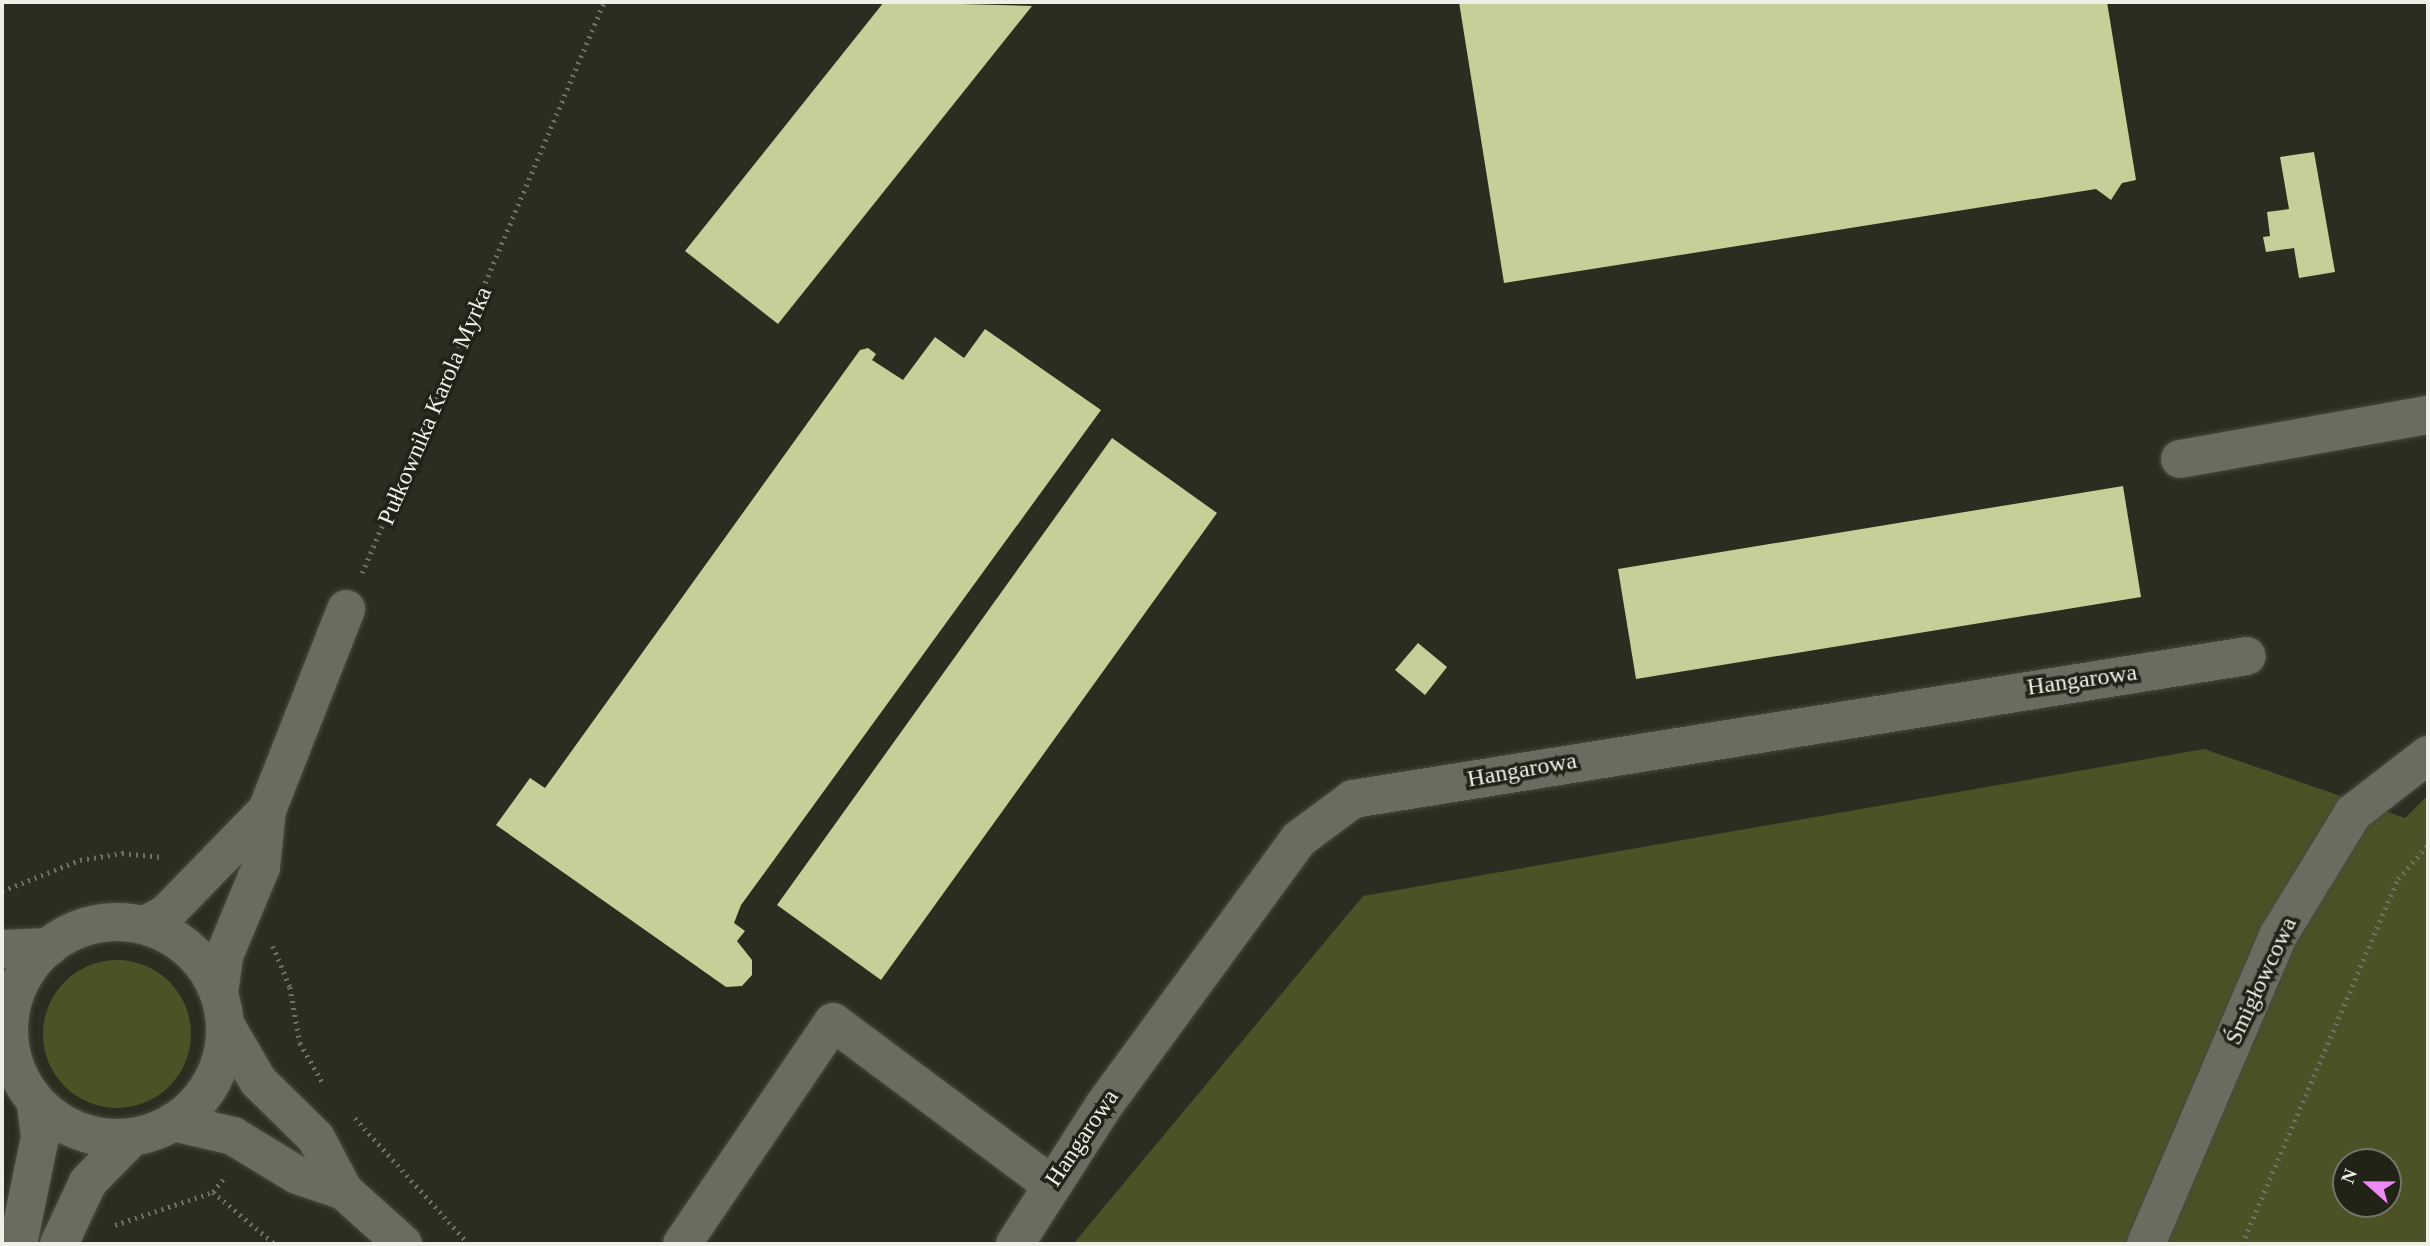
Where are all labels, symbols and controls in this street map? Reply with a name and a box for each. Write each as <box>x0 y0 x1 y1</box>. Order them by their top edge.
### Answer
street label: Pułkownika Karola Myrka <box>372 283 498 529</box>
street label: Hangarowa <box>2025 658 2139 702</box>
street label: Hangarowa <box>1465 746 1579 794</box>
street label: Śmigłowcowa <box>2219 913 2303 1049</box>
street label: Hangarowa <box>1039 1084 1125 1192</box>
north arrow <box>2332 1148 2402 1218</box>
text: N <box>2337 1166 2361 1186</box>

